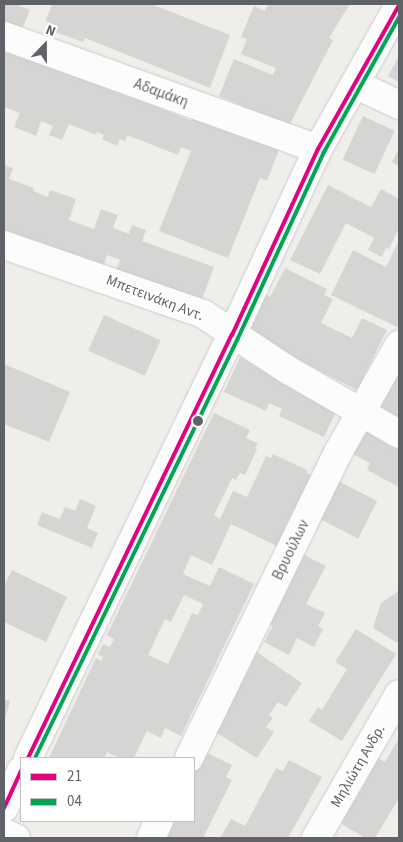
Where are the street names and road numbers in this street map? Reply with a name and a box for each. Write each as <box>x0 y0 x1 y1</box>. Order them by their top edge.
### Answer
street label: Αδαμάκη <box>131 75 191 111</box>
street label: Μπετεινάκη Αντ. <box>104 271 206 325</box>
street label: Βρυούλων <box>269 517 313 583</box>
street label: Μηλιώτη Ανδρ. <box>327 721 389 811</box>

